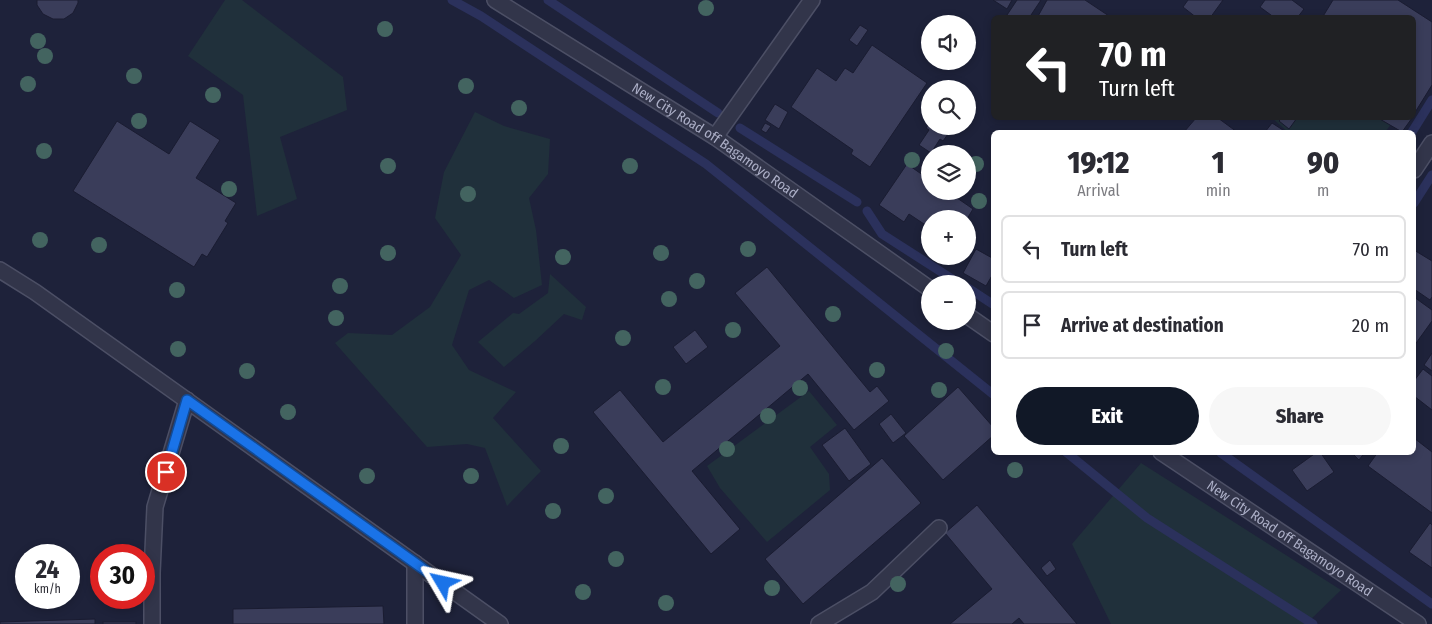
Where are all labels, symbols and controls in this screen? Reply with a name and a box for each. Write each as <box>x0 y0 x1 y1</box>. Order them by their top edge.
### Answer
map controls <box>921 15 976 330</box>
button: sound <box>921 15 976 70</box>
text: 70 m <box>1099 33 1167 75</box>
icon: left <box>1016 35 1081 100</box>
text: Turn left <box>1099 75 1175 102</box>
street label: New City Road off Bagamoyo Road <box>629 79 801 202</box>
button: search <box>921 80 976 135</box>
button: layers <box>921 145 976 200</box>
text: 19:12 <box>1067 145 1129 181</box>
text: 1 <box>1212 145 1225 181</box>
text: 90 <box>1307 145 1340 181</box>
text: Arrival <box>1077 181 1120 200</box>
text: min <box>1206 181 1231 200</box>
text: m <box>1317 181 1329 200</box>
button: + <box>921 210 976 265</box>
icon: left <box>1018 235 1046 263</box>
text: Turn left <box>1061 238 1128 261</box>
text: 70 m <box>1353 238 1389 261</box>
button: − <box>921 275 976 330</box>
icon: arrive <box>1018 311 1046 339</box>
text: Arrive at destination <box>1061 314 1224 337</box>
text: 20 m <box>1352 314 1389 337</box>
button: Exit <box>1016 387 1199 445</box>
button: Share <box>1209 387 1391 445</box>
pin <box>145 451 187 493</box>
icon: arrive <box>152 458 180 486</box>
street label: New City Road off Bagamoyo Road <box>1204 477 1376 600</box>
speed limit sign: 30 <box>90 544 155 609</box>
text: 24 <box>36 555 59 585</box>
position arrow <box>416 556 468 608</box>
text: km/h <box>34 582 61 596</box>

